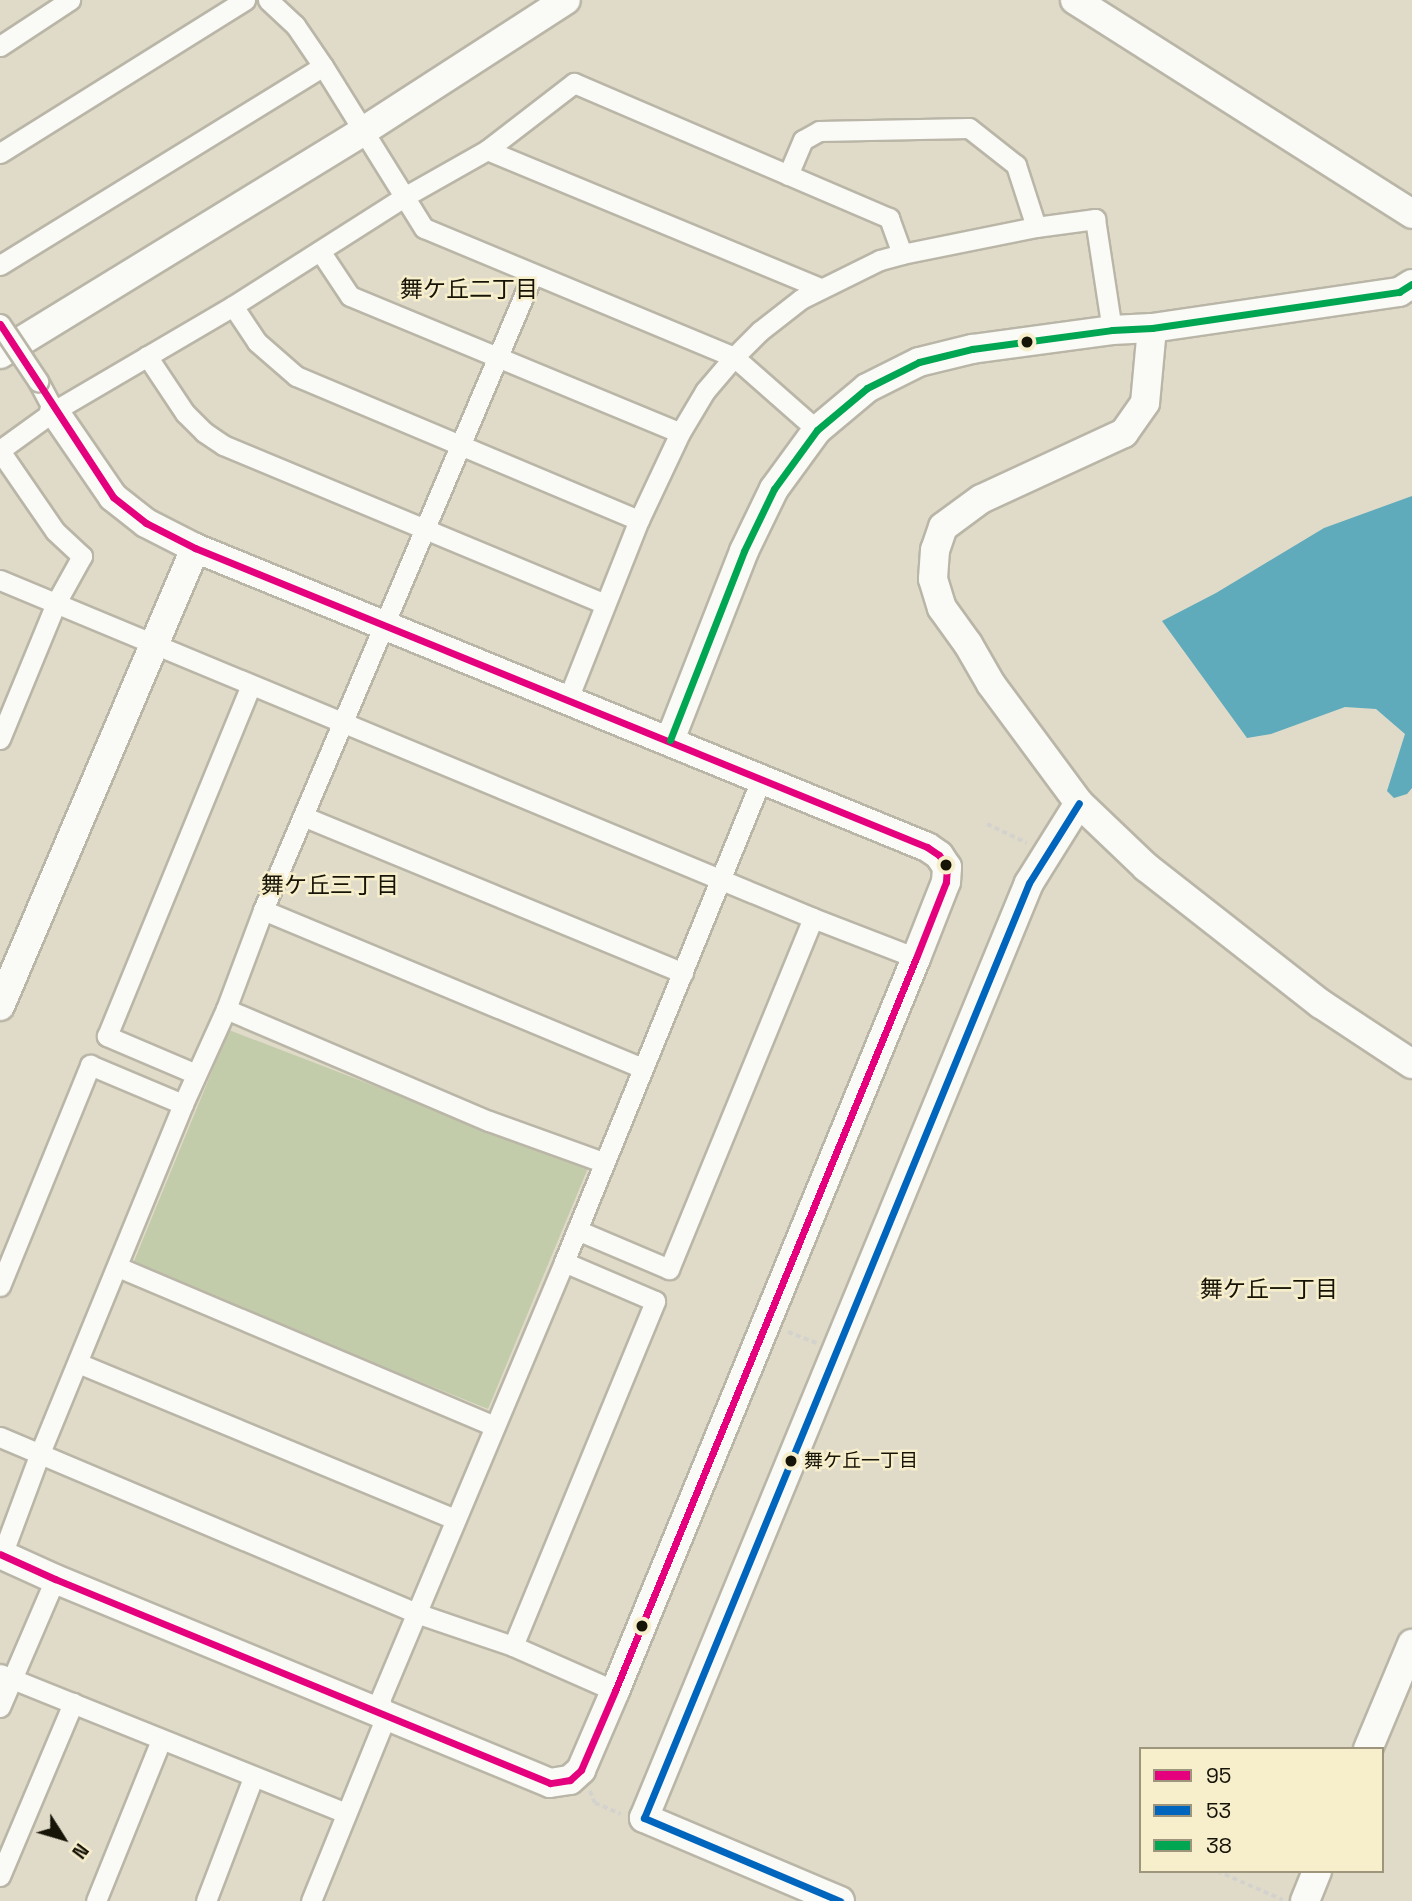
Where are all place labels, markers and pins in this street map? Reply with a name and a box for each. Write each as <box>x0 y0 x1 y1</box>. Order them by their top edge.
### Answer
unlabelled marker <box>1020 335 1034 349</box>
unlabelled marker <box>939 858 953 872</box>
place label: 舞ケ丘一丁目 <box>804 1450 918 1472</box>
marker: 舞ケ丘一丁目 <box>784 1454 798 1468</box>
unlabelled marker <box>635 1619 649 1633</box>

